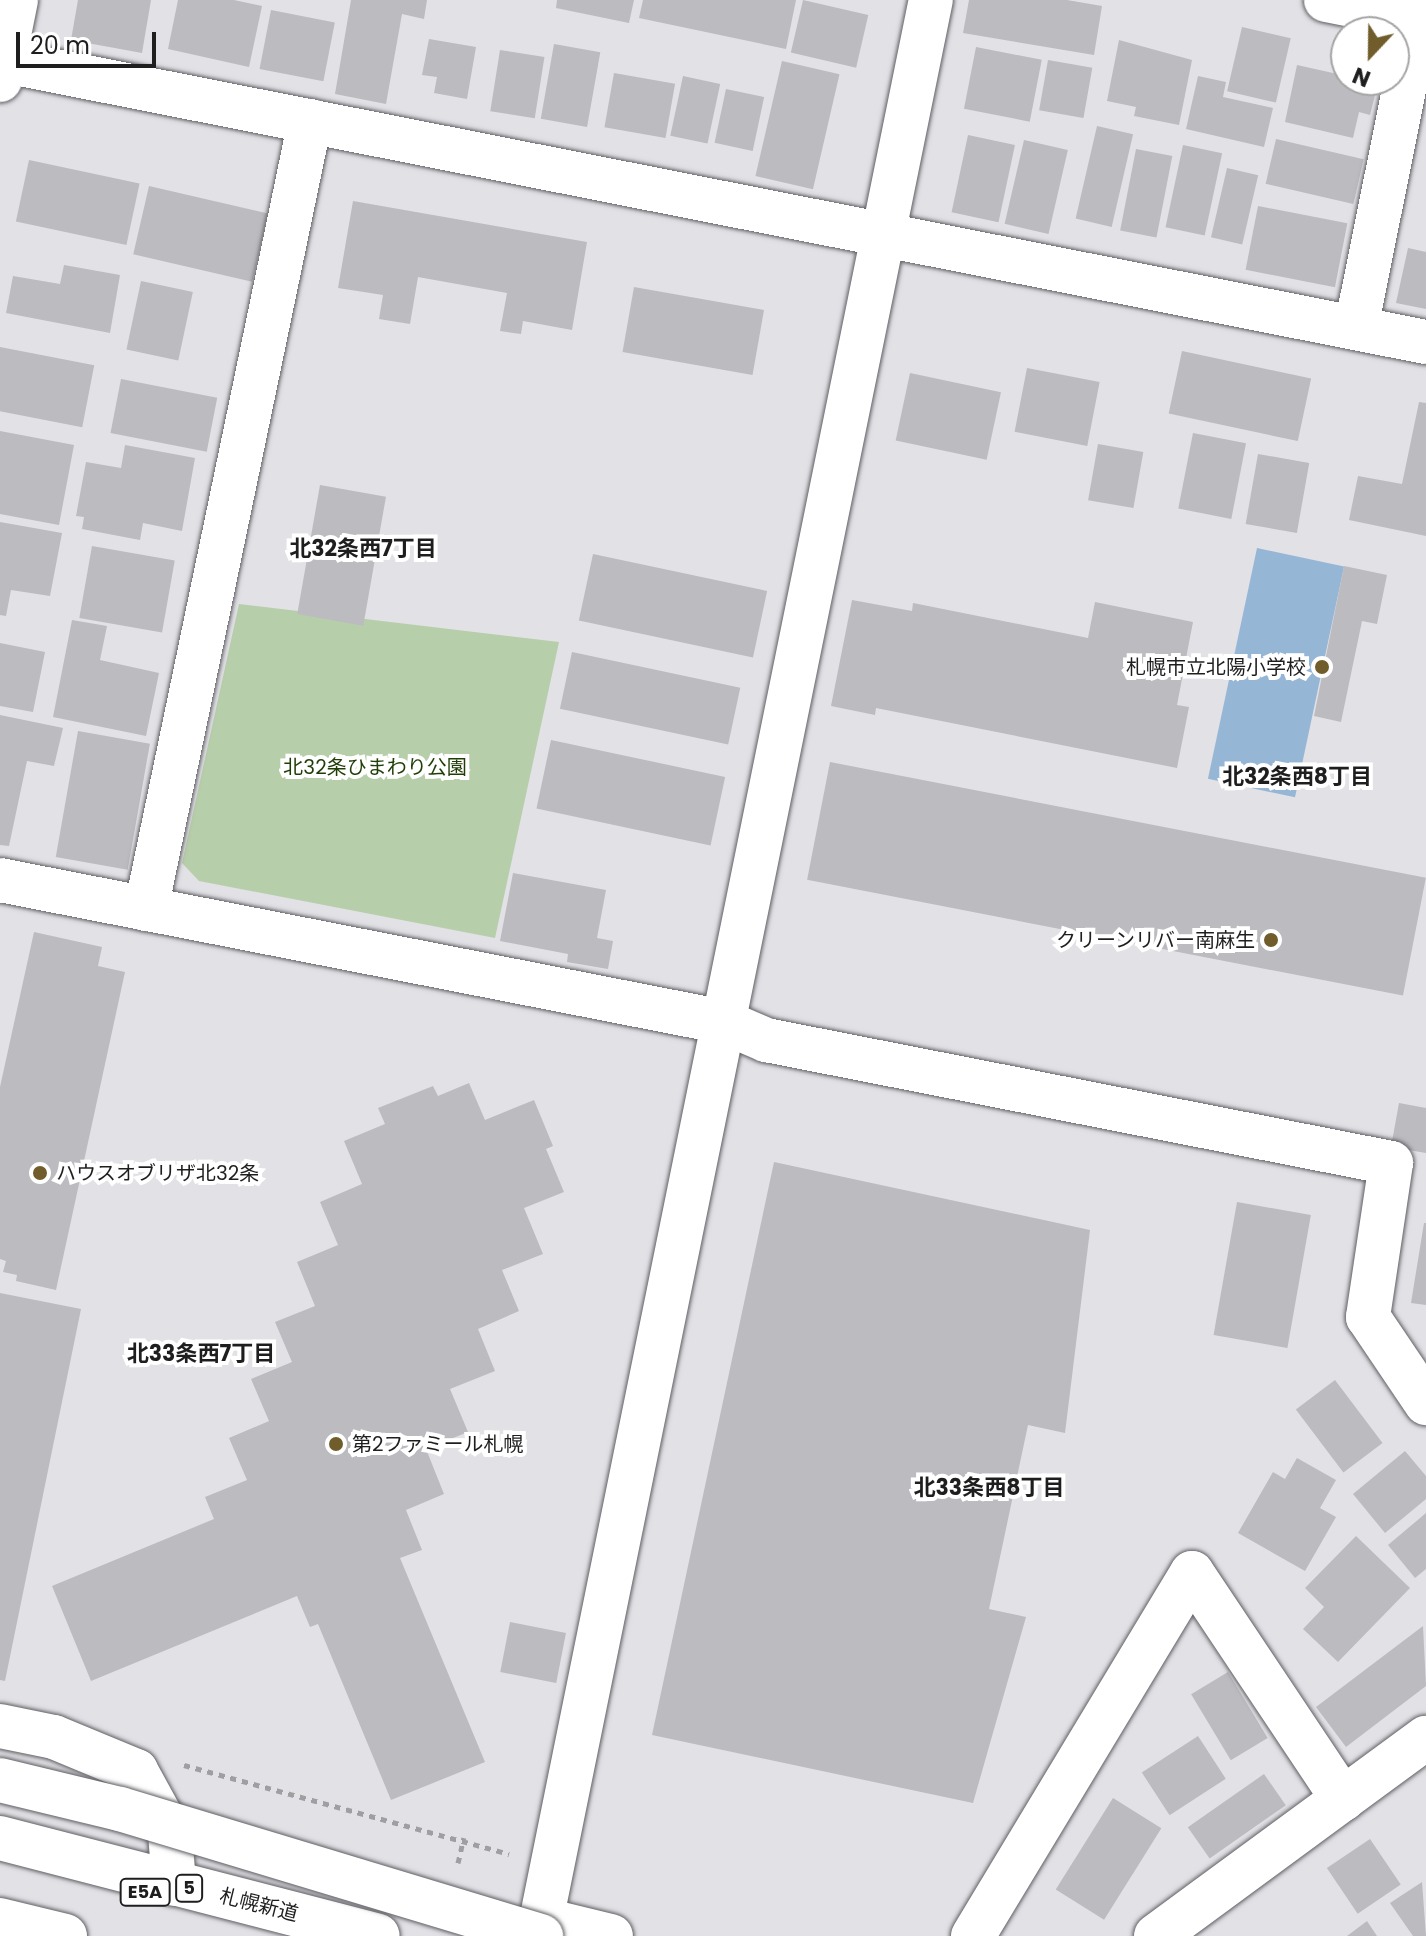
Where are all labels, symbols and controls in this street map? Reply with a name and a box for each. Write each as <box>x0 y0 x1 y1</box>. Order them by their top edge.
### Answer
scale bar <box>20 16 160 66</box>
north arrow <box>1330 16 1410 96</box>
text: 20 m <box>30 29 90 62</box>
text: N <box>1348 59 1375 94</box>
district label: 北32条西7丁目 <box>289 536 437 562</box>
place label: 札幌市立北陽小学校 <box>1126 655 1306 679</box>
marker: 札幌市立北陽小学校 <box>1313 658 1331 676</box>
park label: 北32条ひまわり公園 <box>283 755 467 779</box>
district label: 北32条西8丁目 <box>1222 764 1372 790</box>
place label: クリーンリバー南麻生 <box>1055 928 1255 952</box>
marker: クリーンリバー南麻生 <box>1262 931 1280 949</box>
place label: ハウスオブリザ北32条 <box>56 1161 259 1185</box>
marker: ハウスオブリザ北32条 <box>31 1164 49 1182</box>
district label: 北33条西7丁目 <box>127 1341 275 1367</box>
place label: 第2ファミール札幌 <box>352 1432 523 1456</box>
marker: 第2ファミール札幌 <box>327 1435 345 1453</box>
district label: 北33条西8丁目 <box>914 1475 1064 1501</box>
road number: 5 <box>175 1874 203 1902</box>
road number: E5A <box>119 1878 171 1906</box>
street label: 札幌新道 <box>217 1884 301 1926</box>

